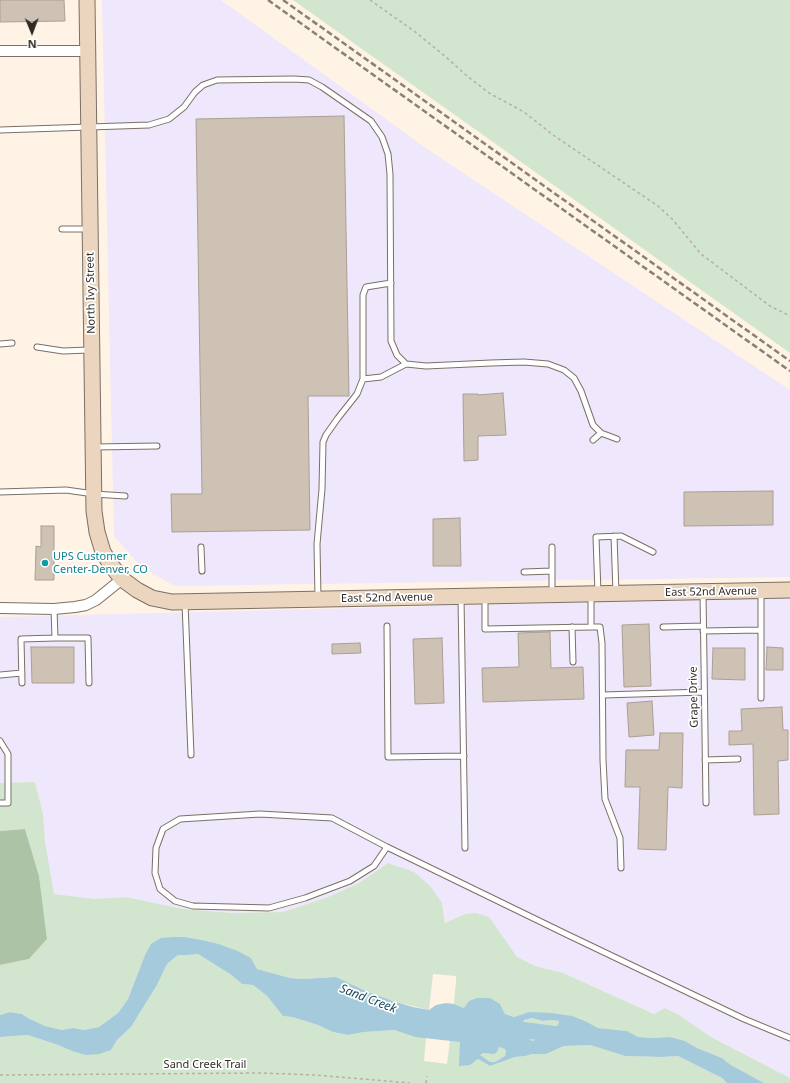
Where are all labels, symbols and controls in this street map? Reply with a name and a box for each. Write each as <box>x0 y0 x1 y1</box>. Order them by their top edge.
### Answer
north arrow <box>12 12 52 52</box>
text: N <box>28 37 37 52</box>
street label: North Ivy Street <box>84 252 98 334</box>
place label: UPS Customer Center-Denver, CO <box>53 550 148 576</box>
marker: UPS Customer Center-Denver, CO <box>40 558 50 568</box>
street label: East 52nd Avenue <box>665 585 757 599</box>
street label: East 52nd Avenue <box>341 591 433 605</box>
street label: Grape Drive <box>687 666 701 728</box>
water label: Sand Creek <box>338 982 398 1016</box>
street label: Sand Creek Trail <box>164 1058 246 1072</box>

